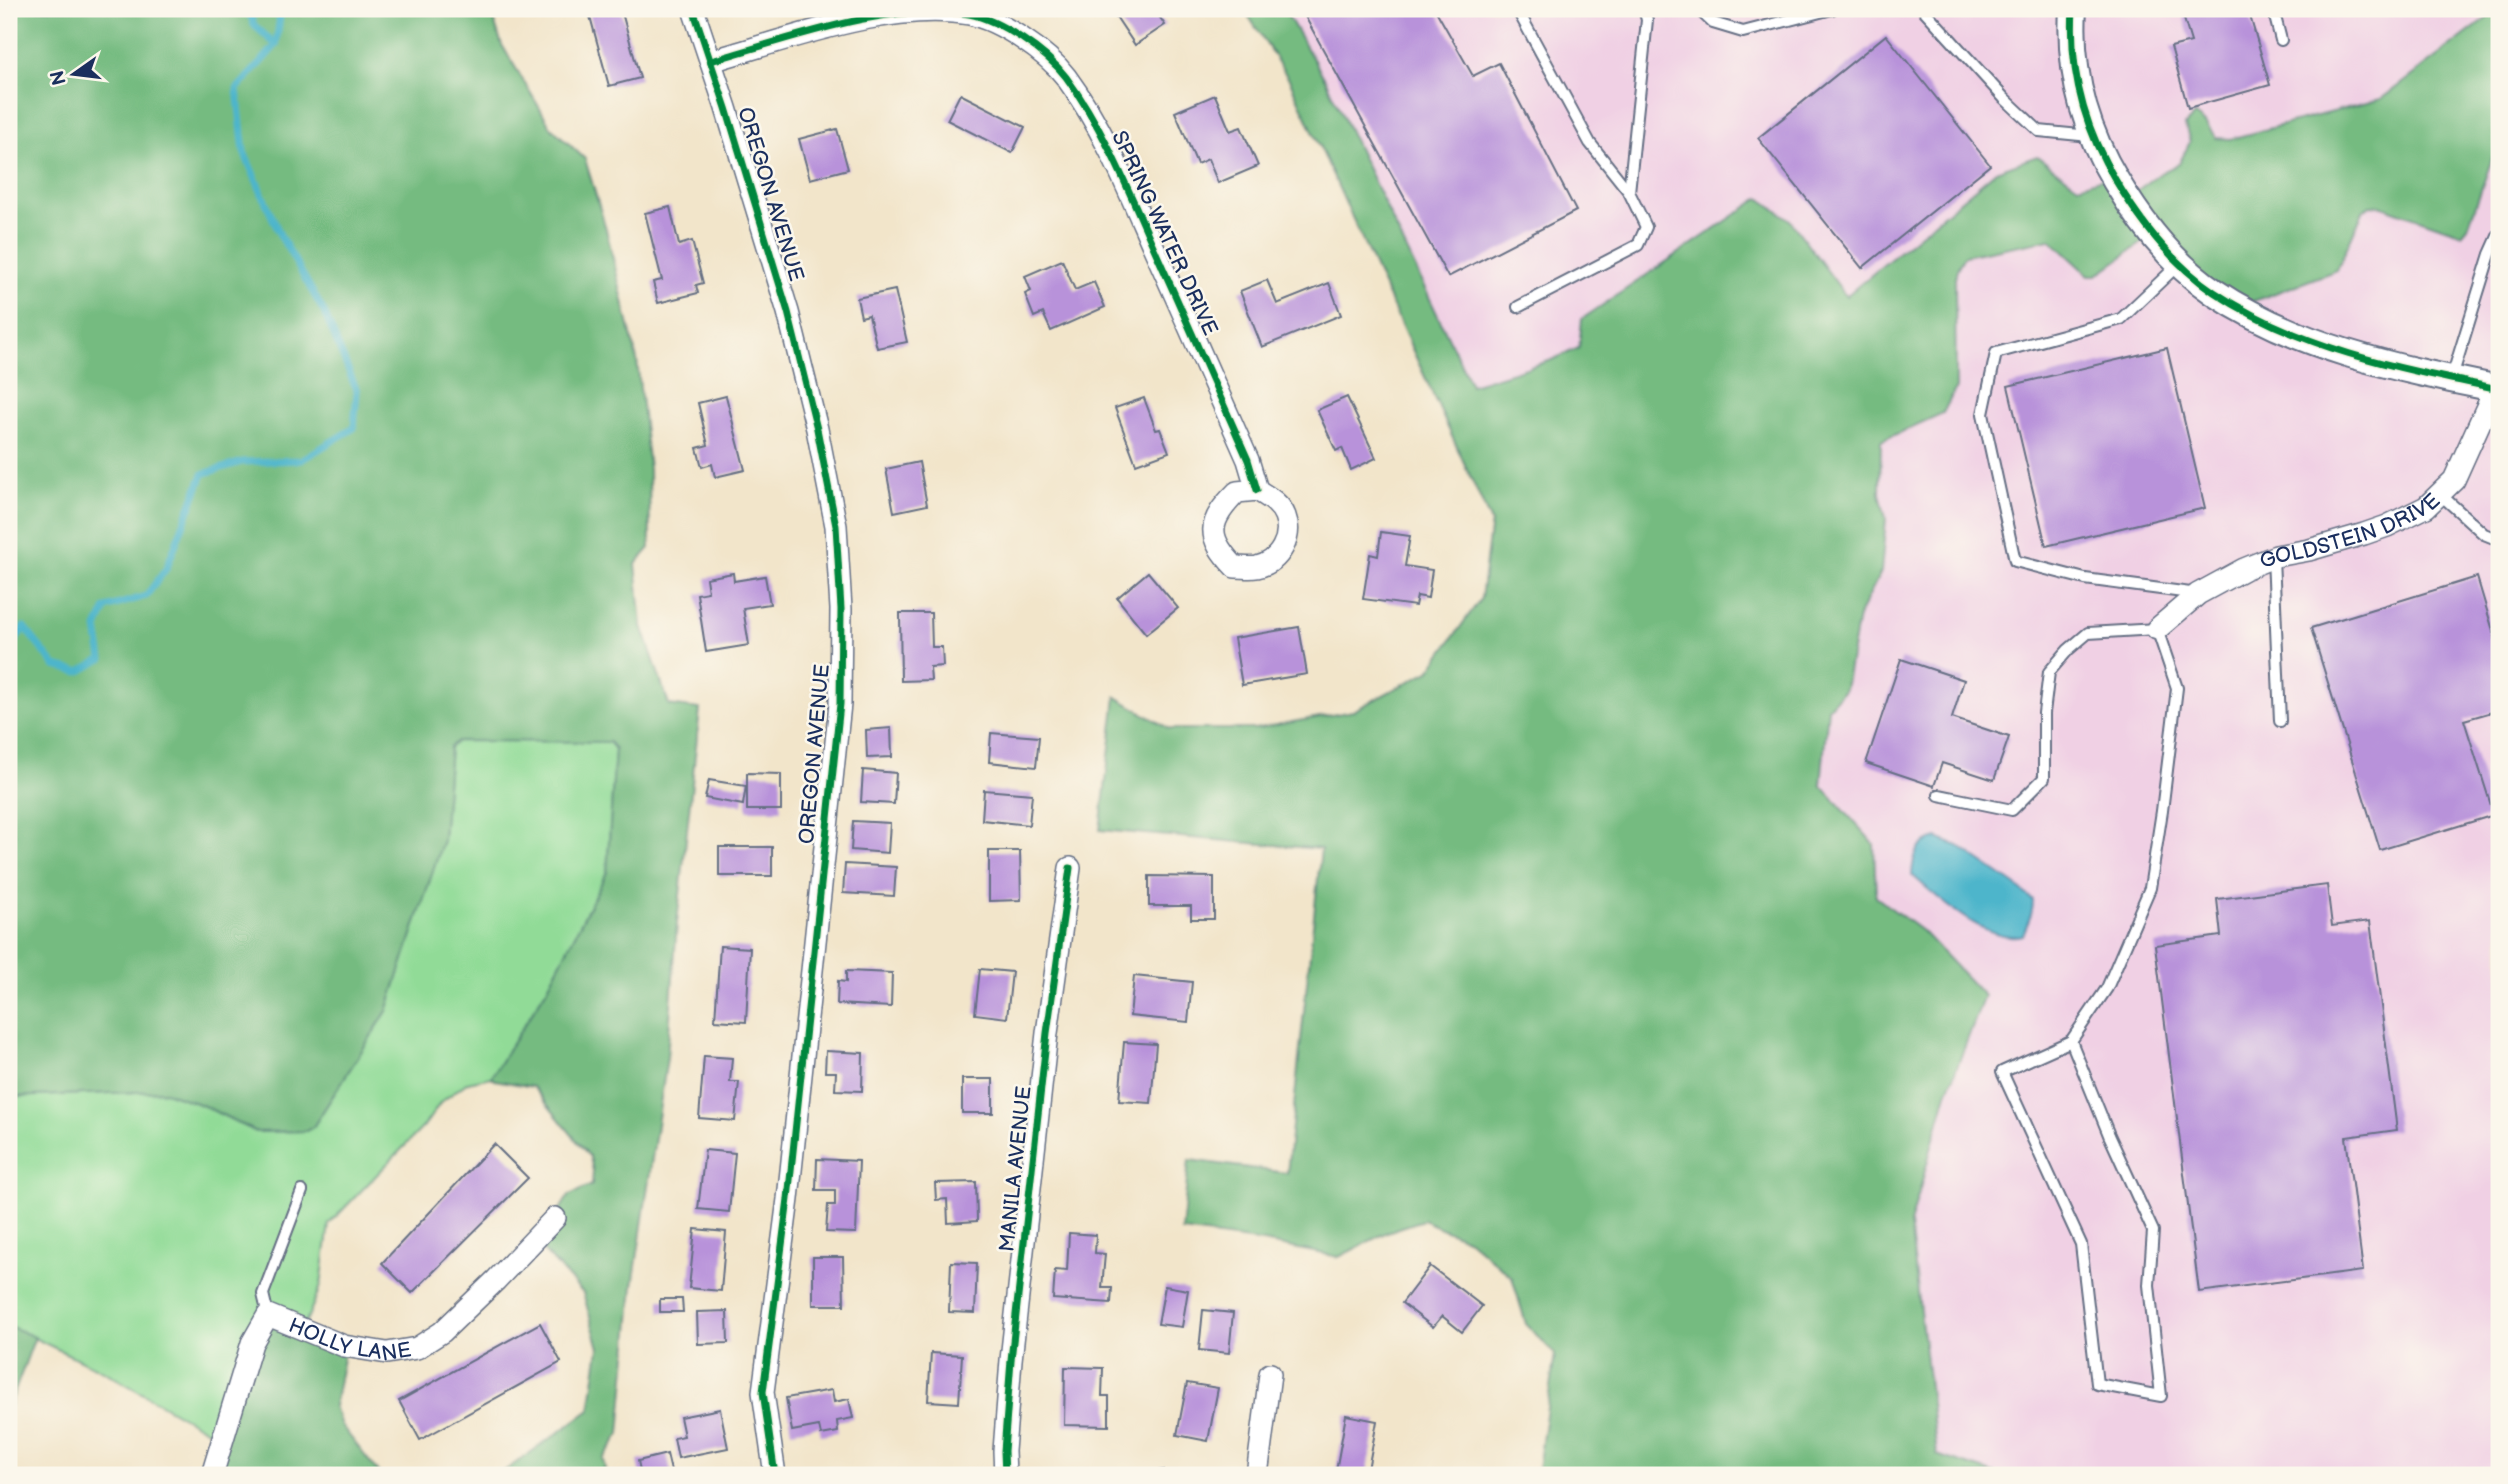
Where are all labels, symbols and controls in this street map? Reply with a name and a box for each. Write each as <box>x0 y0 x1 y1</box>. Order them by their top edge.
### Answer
north arrow <box>38 38 108 108</box>
text: N <box>46 68 72 87</box>
street label: OREGON AVENUE <box>732 104 809 284</box>
street label: SPRING WATER DRIVE <box>1106 127 1223 339</box>
street label: GOLDSTEIN DRIVE <box>2256 488 2445 574</box>
street label: OREGON AVENUE <box>794 663 835 845</box>
street label: MANILA AVENUE <box>994 1085 1037 1253</box>
street label: HOLLY LANE <box>285 1313 413 1367</box>

